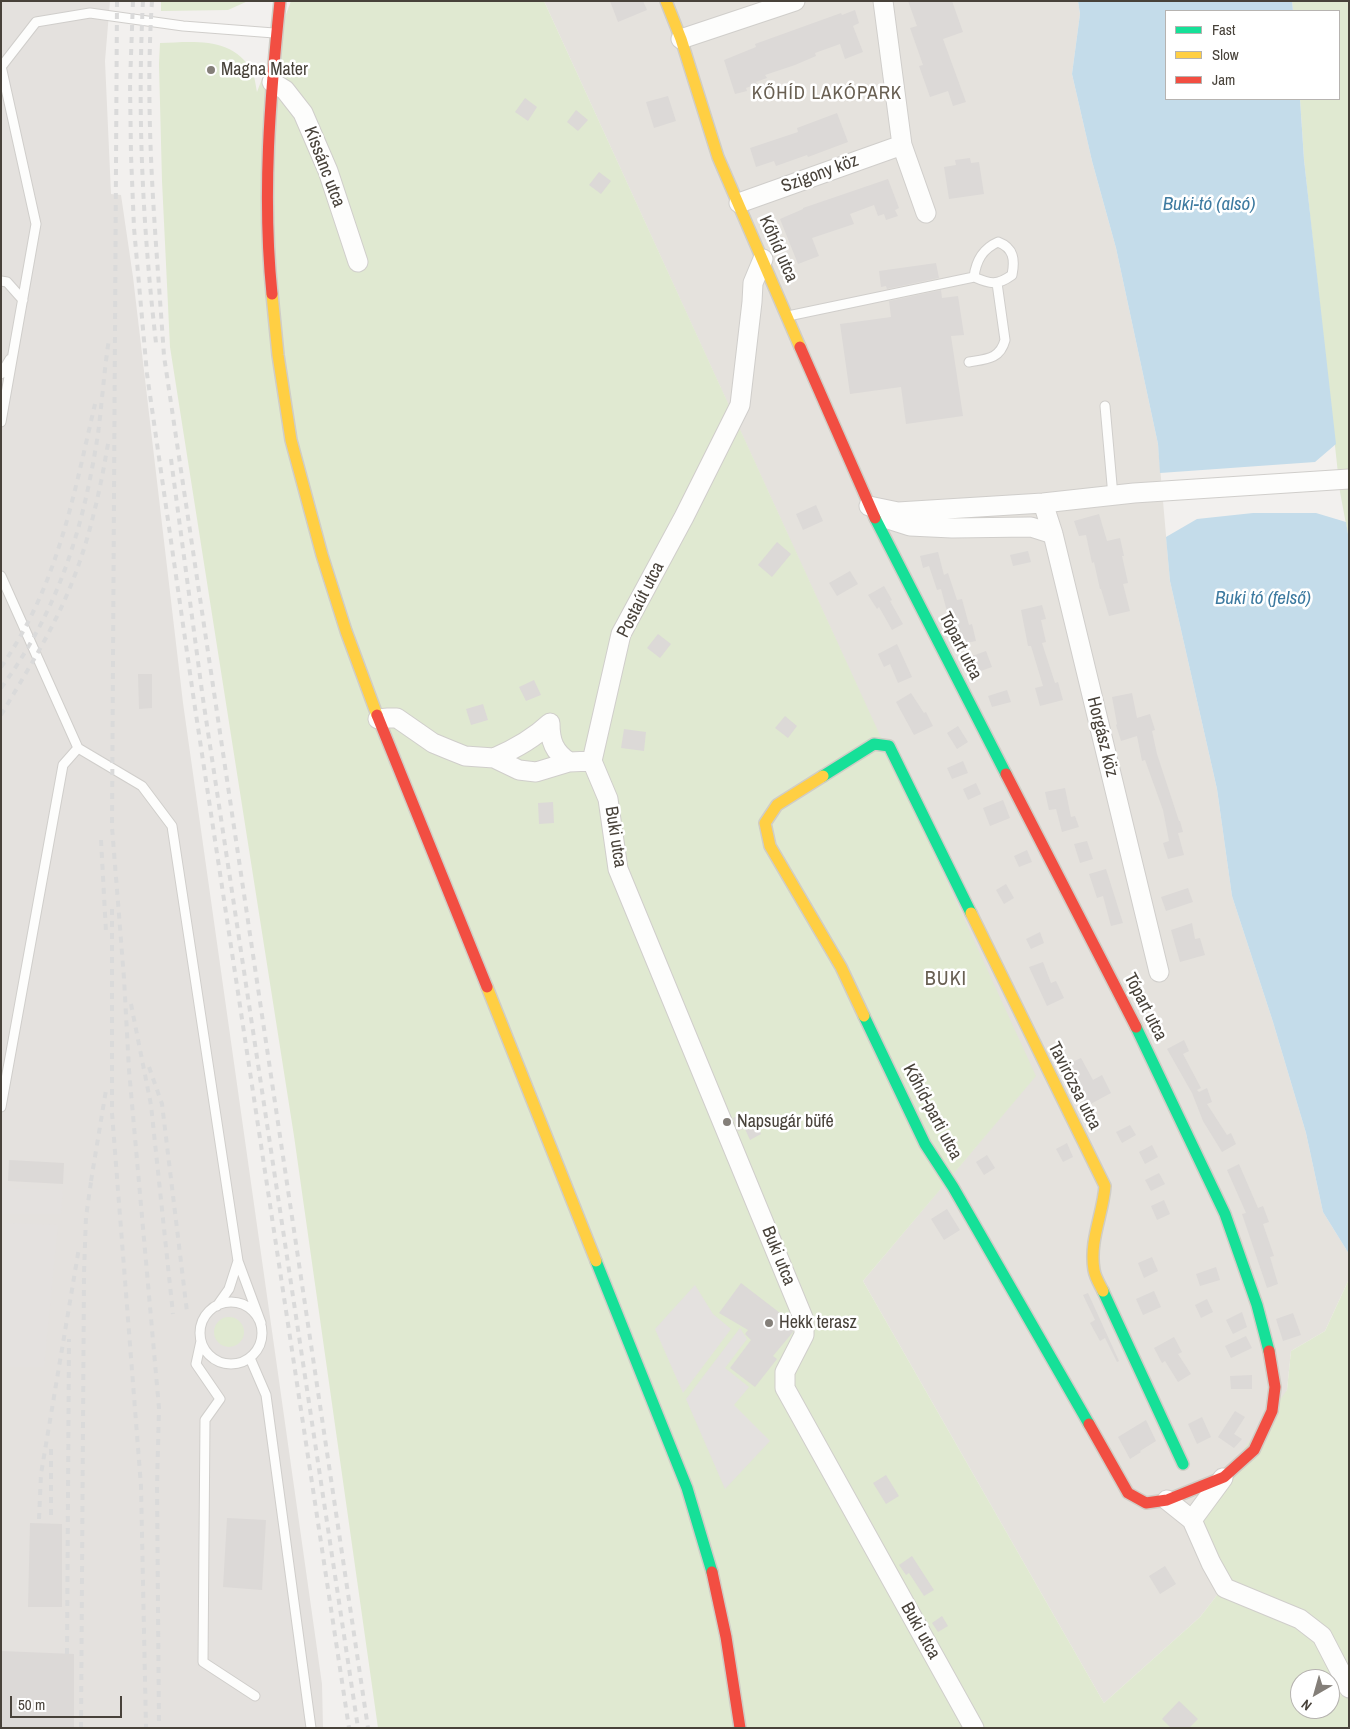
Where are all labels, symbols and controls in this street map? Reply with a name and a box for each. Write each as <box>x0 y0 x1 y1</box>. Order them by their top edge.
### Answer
legend <box>1165 10 1340 100</box>
text: Fast <box>1212 19 1235 40</box>
text: Slow <box>1212 44 1239 65</box>
place label: Magna Mater <box>221 59 308 81</box>
marker: Magna Mater <box>205 64 217 76</box>
text: Jam <box>1212 69 1235 90</box>
district label: KŐHÍD LAKÓPARK <box>750 83 904 105</box>
street label: Kissánc utca <box>299 124 349 210</box>
street label: Szigony köz <box>779 150 861 198</box>
water label: Buki-tó (alsó) <box>1163 194 1255 216</box>
street label: Kőhíd utca <box>754 212 802 286</box>
street label: Postaút utca <box>613 559 669 641</box>
water label: Buki tó (felső) <box>1215 588 1311 610</box>
street label: Tópart utca <box>934 609 986 683</box>
street label: Horgász köz <box>1082 695 1122 779</box>
street label: Buki utca <box>600 805 630 869</box>
district label: BUKI <box>924 968 968 992</box>
street label: Tópart utca <box>1119 970 1171 1044</box>
street label: Tavirózsa utca <box>1043 1039 1105 1133</box>
street label: Kőhíd-parti utca <box>898 1061 966 1163</box>
place label: Napsugár büfé <box>737 1111 834 1133</box>
marker: Napsugár büfé <box>721 1116 733 1128</box>
street label: Buki utca <box>756 1223 800 1289</box>
place label: Hekk terasz <box>779 1312 857 1334</box>
marker: Hekk terasz <box>763 1317 775 1329</box>
street label: Buki utca <box>896 1599 944 1663</box>
north arrow <box>1290 1669 1340 1719</box>
scale bar <box>12 1686 125 1718</box>
text: 50 m <box>18 1694 45 1715</box>
text: N <box>1298 1695 1315 1715</box>

